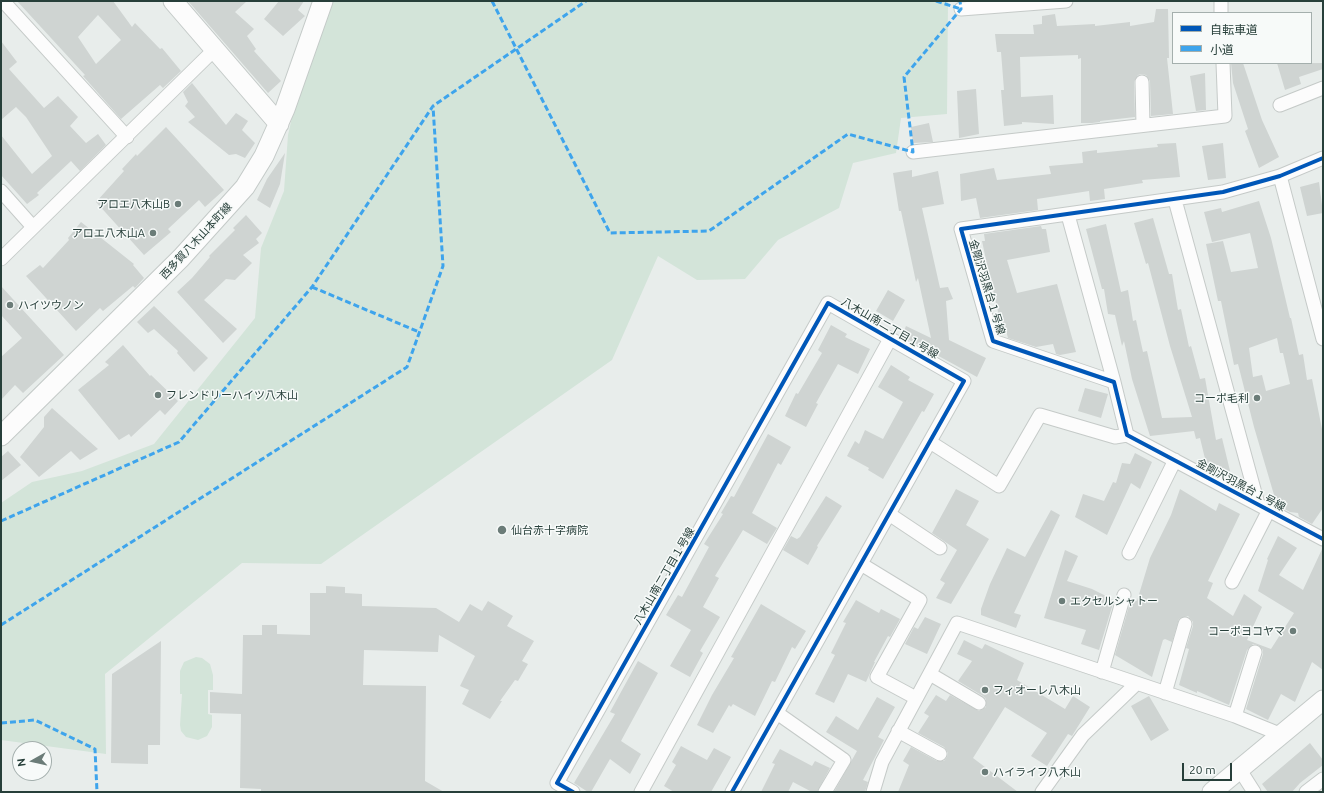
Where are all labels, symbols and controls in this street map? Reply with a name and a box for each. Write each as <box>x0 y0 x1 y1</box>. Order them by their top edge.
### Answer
legend <box>1172 12 1312 64</box>
text: 自転車道 <box>1210 23 1258 36</box>
text: 小道 <box>1210 43 1234 56</box>
place label: アロエ八木山B <box>97 197 170 211</box>
marker: アロエ八木山B <box>173 199 183 209</box>
street label: 西多賀八木山本町線 <box>157 200 235 282</box>
place label: アロエ八木山A <box>72 226 145 240</box>
marker: アロエ八木山A <box>148 228 158 238</box>
street label: 金剛沢羽黒台１号線 <box>966 238 1008 336</box>
street label: 八木山南二丁目１号線 <box>839 295 941 361</box>
place label: ハイツウノン <box>18 298 84 312</box>
marker: ハイツウノン <box>5 300 15 310</box>
place label: フレンドリーハイツ八木山 <box>166 388 298 402</box>
marker: フレンドリーハイツ八木山 <box>153 390 163 400</box>
place label: コーポ毛利 <box>1194 391 1249 405</box>
marker: コーポ毛利 <box>1252 393 1262 403</box>
street label: 金剛沢羽黒台１号線 <box>1194 456 1288 514</box>
place label: 仙台赤十字病院 <box>511 523 588 537</box>
marker: 仙台赤十字病院 <box>496 524 508 536</box>
street label: 八木山南二丁目１号線 <box>631 525 697 627</box>
place label: エクセルシャトー <box>1070 594 1158 608</box>
marker: エクセルシャトー <box>1057 596 1067 606</box>
place label: コーポヨコヤマ <box>1208 624 1285 638</box>
marker: コーポヨコヤマ <box>1288 626 1298 636</box>
place label: フィオーレ八木山 <box>993 683 1081 697</box>
marker: フィオーレ八木山 <box>980 685 990 695</box>
north arrow <box>12 741 52 781</box>
scale bar <box>1184 755 1234 781</box>
text: N <box>15 758 28 767</box>
text: 20 m <box>1189 763 1216 776</box>
place label: ハイライフ八木山 <box>993 765 1081 779</box>
marker: ハイライフ八木山 <box>980 767 990 777</box>

